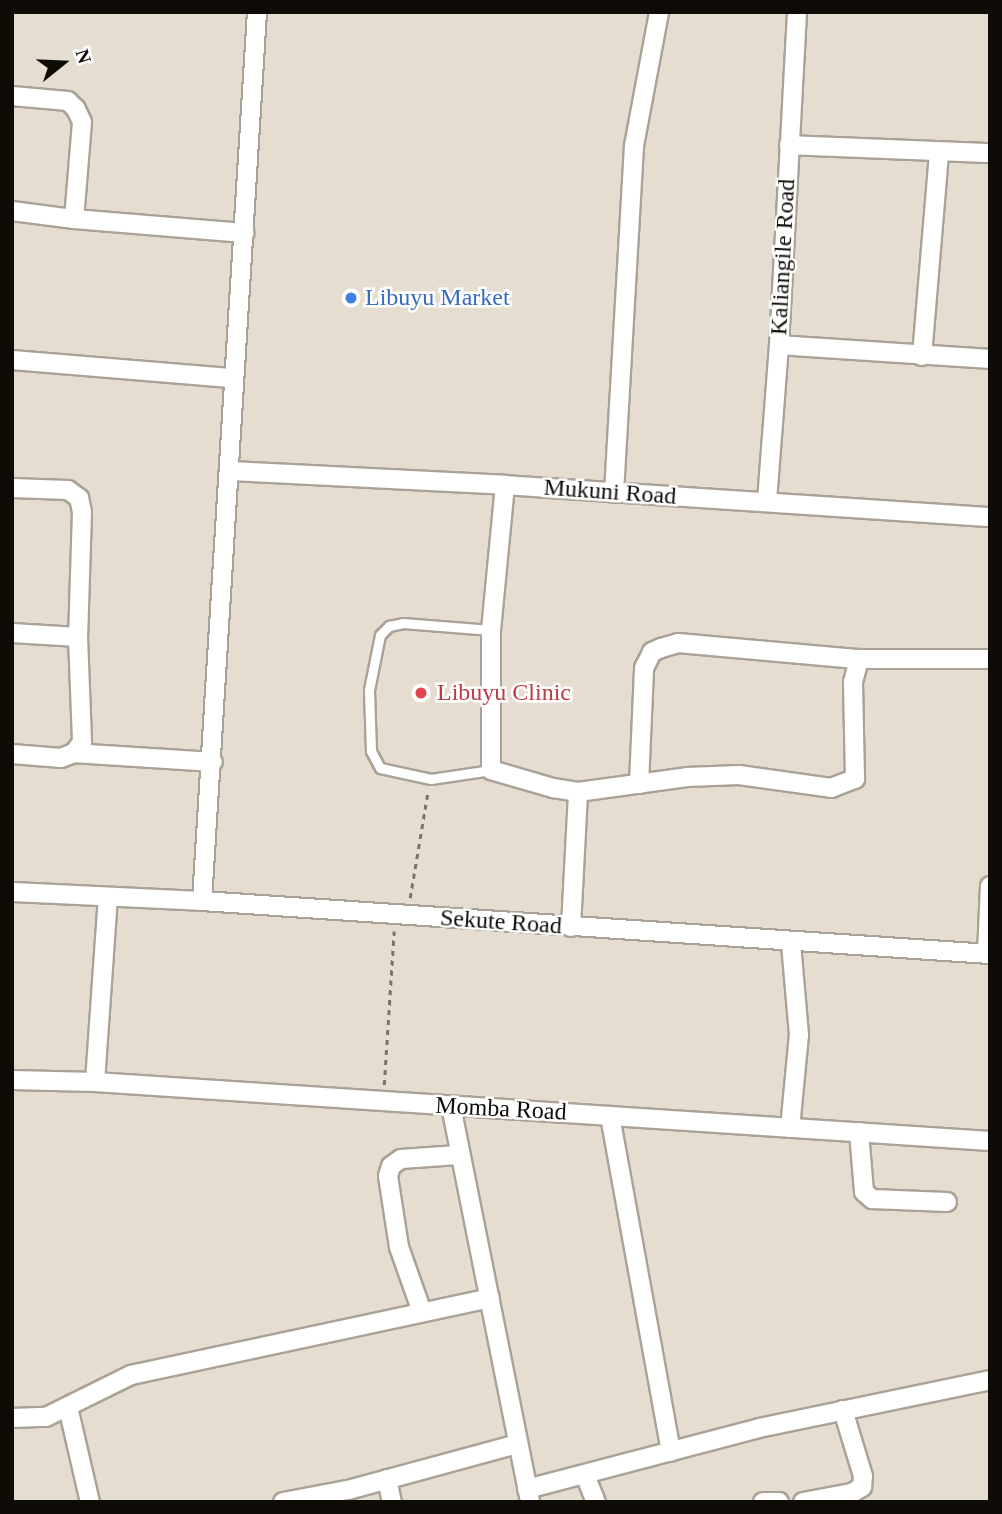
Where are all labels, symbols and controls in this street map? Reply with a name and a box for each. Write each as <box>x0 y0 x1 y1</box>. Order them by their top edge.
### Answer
north arrow <box>28 28 98 98</box>
text: N <box>71 47 96 66</box>
street label: Kaliangile Road <box>765 178 801 336</box>
place label: Libuyu Market <box>365 284 510 312</box>
marker: Libuyu Market <box>343 290 359 306</box>
street label: Mukuni Road <box>543 473 677 511</box>
place label: Libuyu Clinic <box>437 679 571 707</box>
marker: Libuyu Clinic <box>411 683 431 703</box>
street label: Sekute Road <box>439 903 563 941</box>
street label: Momba Road <box>435 1091 567 1127</box>

